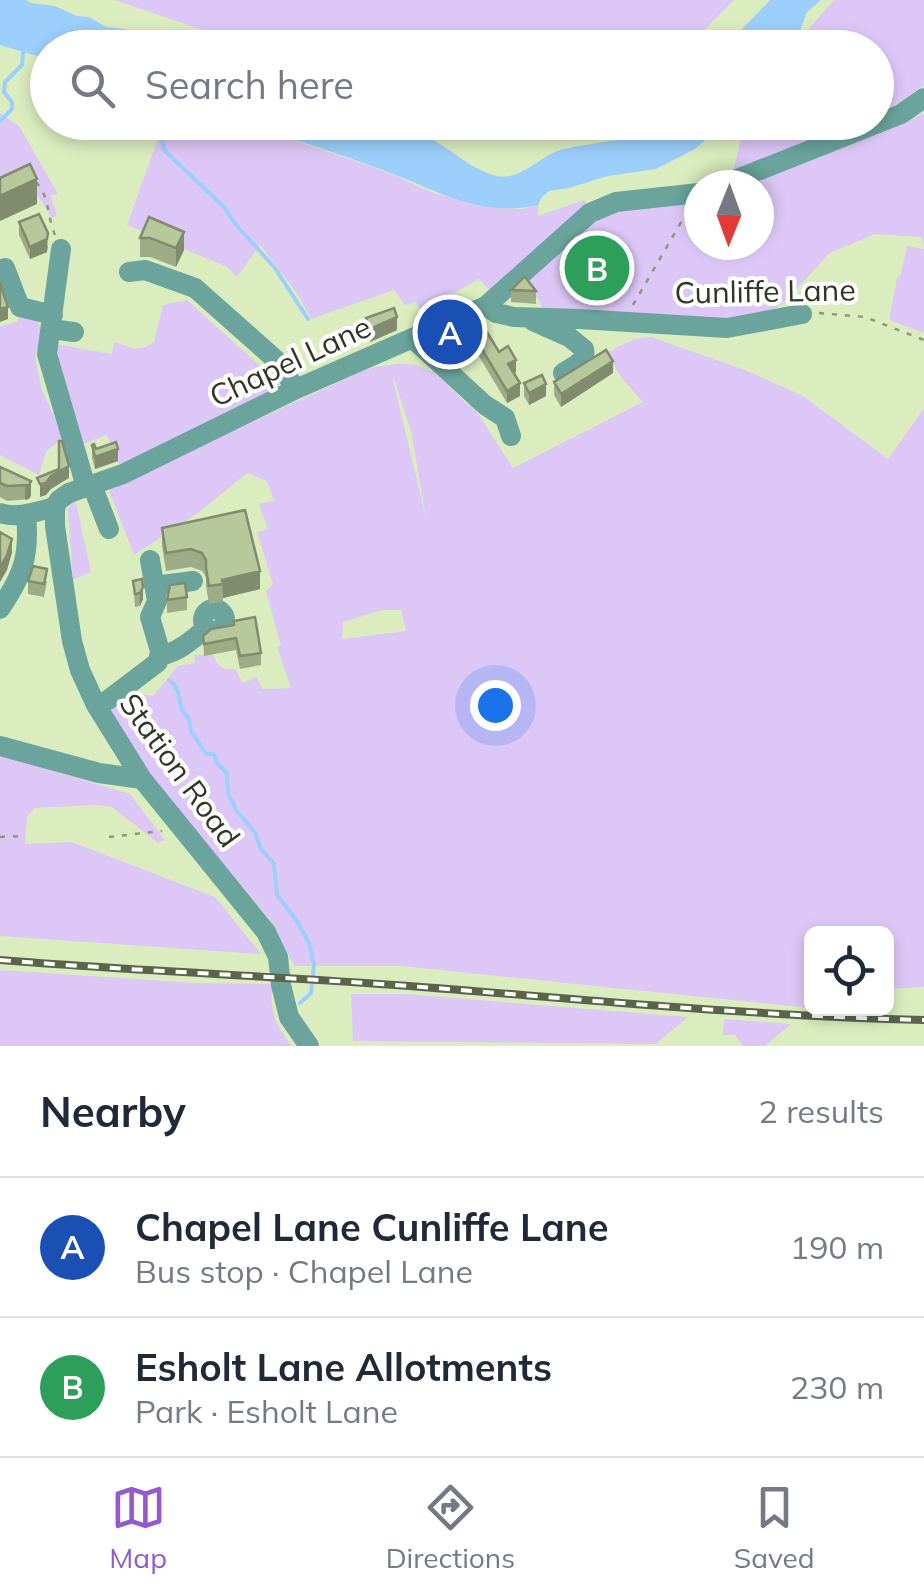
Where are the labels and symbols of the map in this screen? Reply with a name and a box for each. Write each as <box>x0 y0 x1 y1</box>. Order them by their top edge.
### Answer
north arrow <box>684 170 774 260</box>
pin: B <box>564 230 630 306</box>
street label: Cunliffe Lane <box>674 270 856 312</box>
pin: A <box>418 294 482 370</box>
street label: Chapel Lane <box>203 307 377 415</box>
your location <box>470 680 521 731</box>
street label: Station Road <box>111 686 249 854</box>

